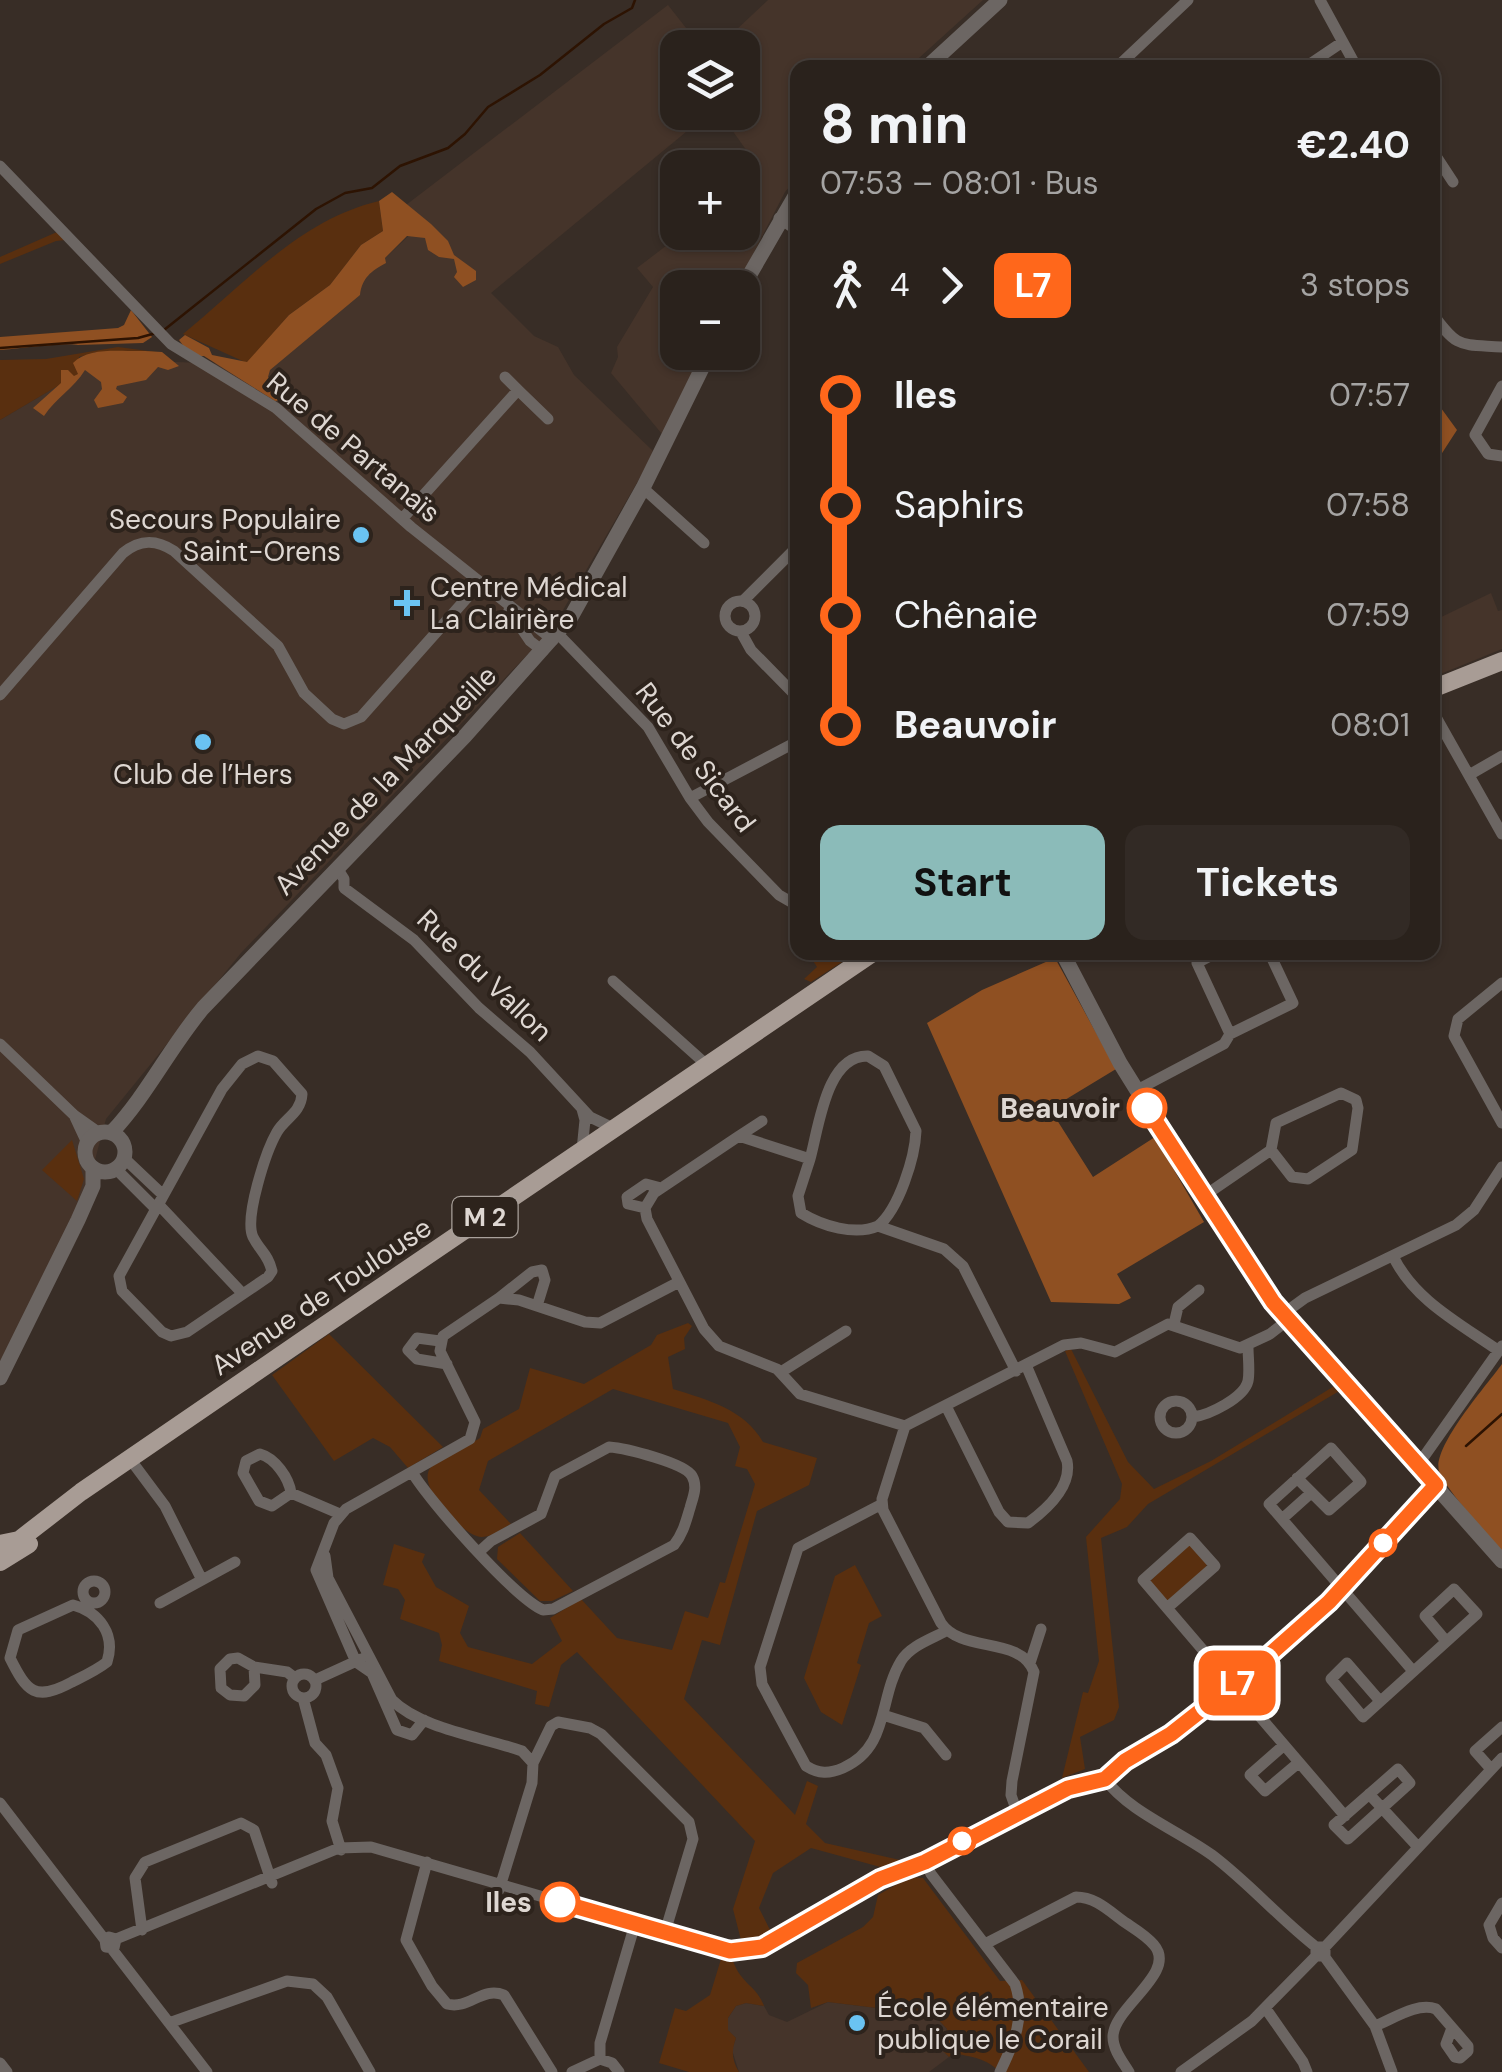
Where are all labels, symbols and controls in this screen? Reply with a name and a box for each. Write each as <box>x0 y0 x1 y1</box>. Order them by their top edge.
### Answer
map controls <box>660 30 760 370</box>
button: layers <box>660 30 760 130</box>
text: 8 min <box>820 88 969 160</box>
text: €2.40 <box>1297 120 1410 170</box>
button: + <box>660 150 760 250</box>
text: 07:53 – 08:01 · Bus <box>820 162 1099 204</box>
icon: walk <box>820 258 875 313</box>
icon: forward <box>924 258 979 313</box>
text: L7 <box>1014 262 1051 308</box>
text: 4 <box>890 264 909 306</box>
text: 3 stops <box>1300 264 1410 306</box>
button: − <box>660 270 760 370</box>
street label: Rue de Partanaïs <box>259 364 448 531</box>
text: Iles <box>894 370 958 420</box>
text: 07:57 <box>1329 374 1410 416</box>
text: Saphirs <box>894 480 1025 530</box>
text: 07:58 <box>1326 484 1410 526</box>
place label: Secours Populaire Saint-Orens <box>109 501 341 570</box>
marker: Secours Populaire Saint-Orens <box>350 524 372 546</box>
place label: Centre Médical La Clairière <box>430 569 627 638</box>
marker: Centre Médical La Clairière <box>394 590 420 616</box>
text: Chênaie <box>894 590 1038 640</box>
text: 07:59 <box>1326 594 1410 636</box>
street label: Avenue de la Marqueille <box>266 658 505 903</box>
street label: Rue de Sicard <box>627 675 764 840</box>
text: Beauvoir <box>894 700 1057 750</box>
text: 08:01 <box>1330 704 1410 746</box>
marker: Club de l’Hers <box>192 731 214 753</box>
place label: Club de l’Hers <box>113 756 293 793</box>
button: Start <box>820 825 1105 940</box>
button: Tickets <box>1125 825 1410 940</box>
street label: Rue du Vallon <box>409 901 560 1049</box>
marker: Beauvoir <box>1128 1089 1166 1127</box>
place label: Beauvoir <box>1000 1090 1120 1127</box>
road number: M 2 <box>452 1197 518 1237</box>
street label: Avenue de Toulouse <box>204 1209 439 1384</box>
unlabelled marker <box>1370 1530 1396 1556</box>
line badge: L7 <box>1192 1650 1282 1716</box>
text: L7 <box>1219 1660 1255 1706</box>
unlabelled marker <box>949 1828 975 1854</box>
marker: Iles <box>541 1883 579 1921</box>
place label: Iles <box>485 1884 532 1921</box>
place label: École élémentaire publique le Corail <box>877 1989 1109 2058</box>
marker: École élémentaire publique le Corail <box>846 2012 868 2034</box>

